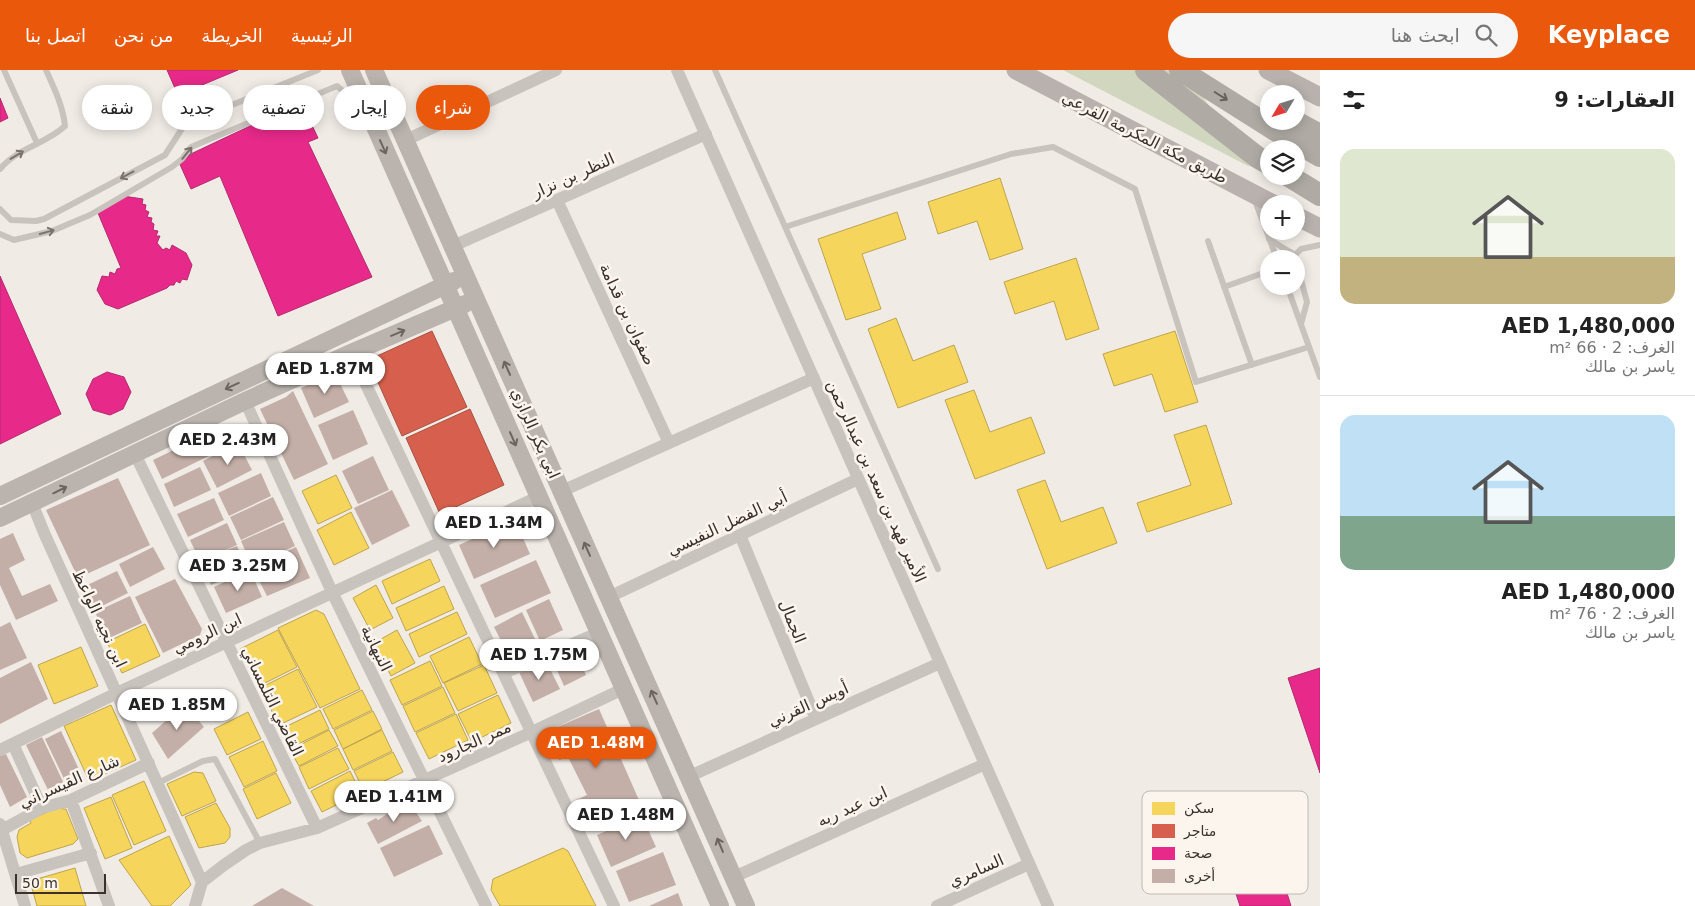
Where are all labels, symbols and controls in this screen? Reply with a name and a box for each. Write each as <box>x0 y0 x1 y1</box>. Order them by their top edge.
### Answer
search box <box>1168 13 1518 58</box>
icon: search <box>1472 21 1500 49</box>
text: Keyplace <box>1548 21 1670 49</box>
text: ابحث هنا <box>1391 24 1460 46</box>
text: اتصل بنا <box>25 25 86 46</box>
text: من نحن <box>114 25 173 46</box>
text: الخريطة <box>201 25 263 46</box>
text: الرئيسية <box>291 25 353 46</box>
chip: شقة <box>82 85 152 130</box>
chip: جديد <box>162 85 233 130</box>
chip: تصفية <box>243 85 324 130</box>
chip: إيجار <box>334 85 406 130</box>
chip: شراء <box>416 85 490 130</box>
north arrow <box>1260 85 1305 130</box>
map controls <box>1260 85 1305 295</box>
icon: filters <box>1340 86 1368 114</box>
street label: طريق مكة المكرمة الفرعي <box>1058 87 1231 188</box>
text: العقارات: 9 <box>1554 88 1675 112</box>
one-way arrow <box>1214 91 1228 101</box>
one-way arrow <box>379 139 389 154</box>
button: layers <box>1260 140 1305 185</box>
one-way arrow <box>182 146 192 160</box>
one-way arrow <box>10 149 24 159</box>
street label: النظر بن نزار <box>528 149 618 203</box>
one-way arrow <box>120 171 135 180</box>
icon: home <box>1463 182 1553 272</box>
button: + <box>1260 195 1305 240</box>
one-way arrow <box>38 227 54 237</box>
button: − <box>1260 250 1305 295</box>
street label: صفوان بن قدامة <box>595 260 660 369</box>
text: AED 1,480,000 <box>1501 314 1675 338</box>
one-way arrow <box>390 327 405 337</box>
text: الغرف: 2 · 66 m² <box>1549 338 1675 357</box>
pin: AED 1.87M <box>268 352 382 395</box>
text: ياسر بن مالك <box>1585 357 1675 376</box>
text: AED 1.87M <box>276 359 374 378</box>
one-way arrow <box>501 361 511 376</box>
street label: الأمير فهد بن سعد بن عبدالرحمن <box>822 377 931 586</box>
one-way arrow <box>225 382 240 391</box>
street label: ابي بكر الرازي <box>506 385 564 482</box>
pin: AED 2.43M <box>171 424 285 466</box>
text: AED 2.43M <box>179 430 277 449</box>
one-way arrow <box>508 431 518 446</box>
icon: home <box>1463 447 1553 537</box>
one-way arrow <box>52 484 67 494</box>
street label: أبي الفضل النفيسي <box>664 486 791 561</box>
pin: AED 1.34M <box>437 506 551 549</box>
text: AED 1.34M <box>445 513 543 532</box>
one-way arrow <box>582 542 592 557</box>
pin: AED 3.25M <box>181 550 295 592</box>
text: AED 3.25M <box>189 556 287 575</box>
street label: ابن نجيه الواعظ <box>68 566 131 671</box>
text: AED 1,480,000 <box>1501 580 1675 604</box>
street label: الجمال <box>775 597 810 646</box>
text: الغرف: 2 · 76 m² <box>1549 604 1675 623</box>
street label: ابن الرومي <box>170 609 245 659</box>
street label: النبهانية <box>356 622 396 675</box>
text: ياسر بن مالك <box>1585 623 1675 642</box>
pin: AED 1.75M <box>482 638 596 681</box>
street label: القاضي التلمساني <box>237 643 307 760</box>
text: AED 1.75M <box>490 645 588 664</box>
street label: أويس القرني <box>765 677 852 732</box>
pin: AED 1.85M <box>120 688 234 731</box>
one-way arrow <box>648 690 658 705</box>
text: AED 1.85M <box>128 695 226 714</box>
street label: ممر الجارود <box>434 717 514 767</box>
pin: AED 1.48M <box>539 726 653 769</box>
text: AED 1.48M <box>547 733 645 752</box>
street label: شارع القيسراني <box>16 751 123 813</box>
pin: AED 1.41M <box>337 780 451 823</box>
street label: ابن عبد ربه <box>814 783 891 831</box>
text: AED 1.41M <box>345 787 443 806</box>
legend <box>1142 791 1308 894</box>
pin: AED 1.48M <box>569 798 683 841</box>
text: سكن <box>1184 800 1214 817</box>
text: AED 1.48M <box>577 805 675 824</box>
text: متاجر <box>1183 823 1216 840</box>
one-way arrow <box>714 838 724 853</box>
text: صحة <box>1184 845 1212 861</box>
street label: السامري <box>946 850 1007 892</box>
text: أخرى <box>1184 867 1215 885</box>
scale bar <box>15 871 106 894</box>
text: 50 m <box>22 875 58 891</box>

